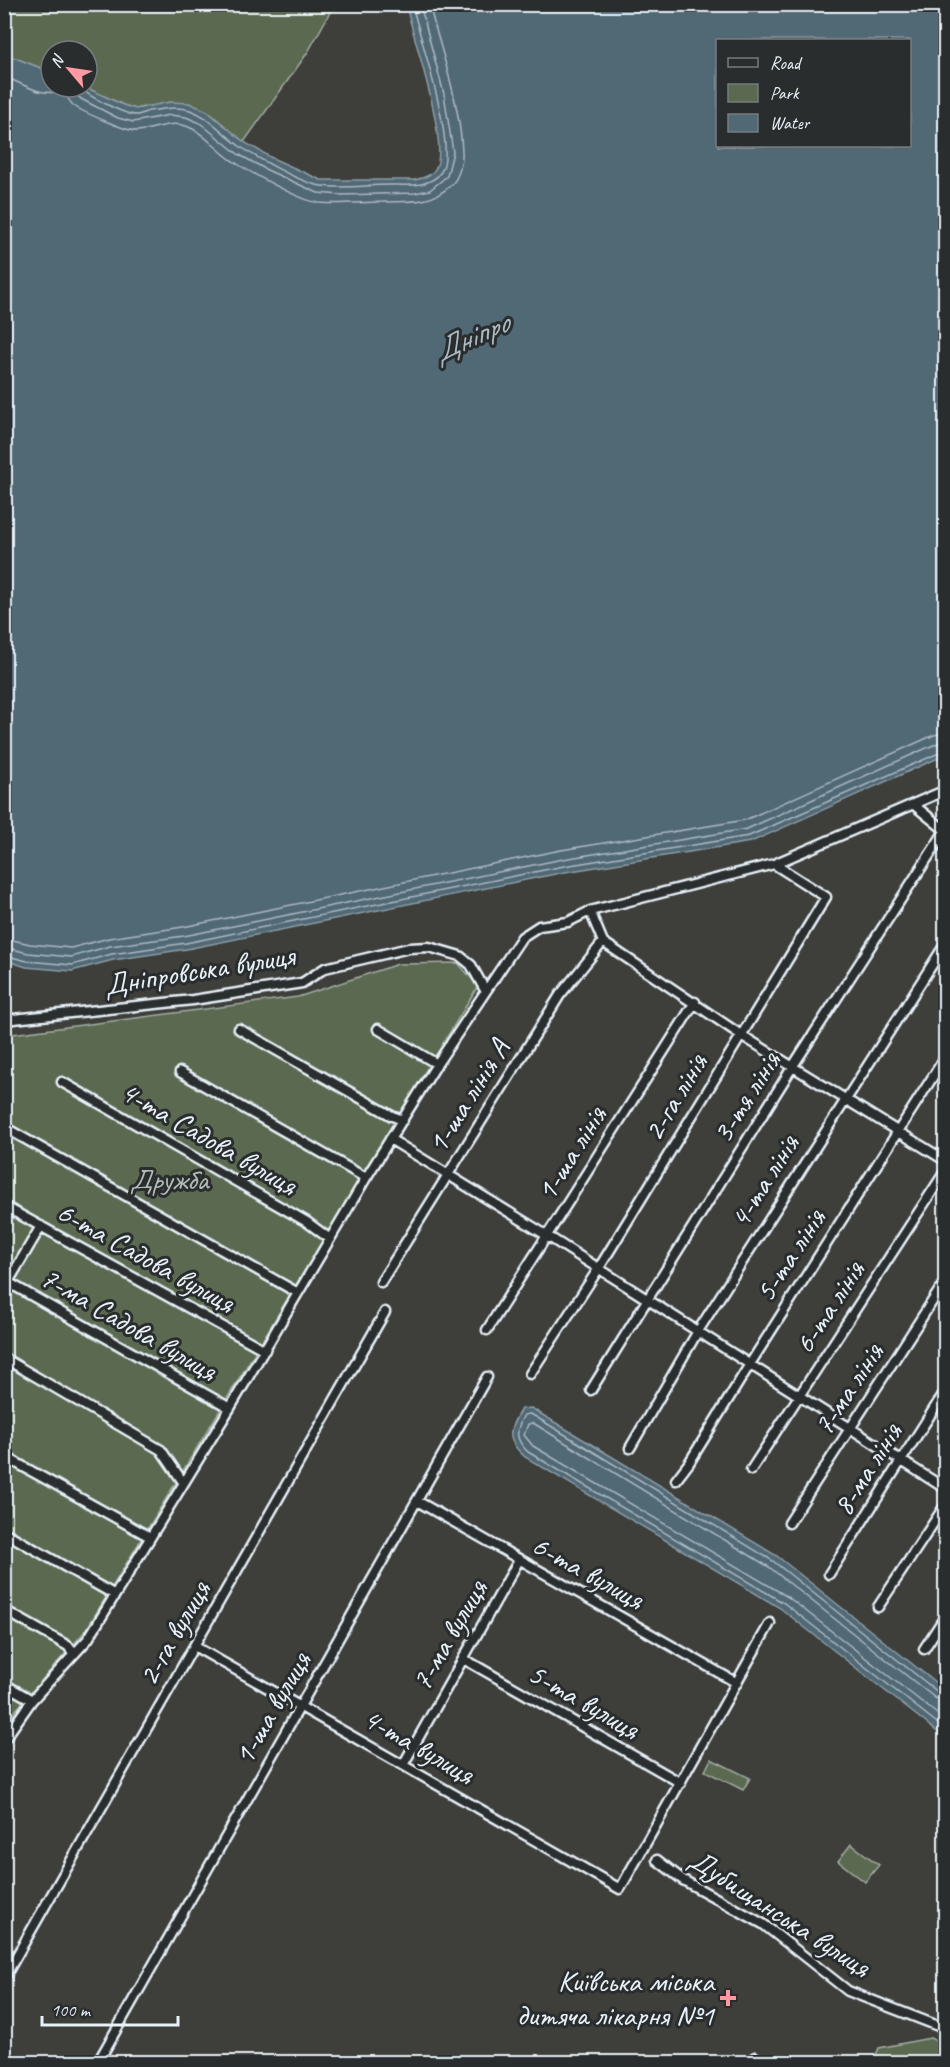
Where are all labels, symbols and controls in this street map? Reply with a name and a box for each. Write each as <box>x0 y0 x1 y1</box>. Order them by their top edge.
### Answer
north arrow <box>39 39 99 99</box>
legend <box>716 39 911 147</box>
text: N <box>46 50 69 71</box>
text: Road <box>770 52 803 74</box>
text: Park <box>770 82 800 104</box>
text: Water <box>770 112 811 134</box>
water label: Дніпро <box>426 300 519 372</box>
street label: Дніпровська вулиця <box>101 936 299 1004</box>
street label: 1-ша лінія А <box>418 1030 519 1160</box>
street label: 3-тя лінія <box>703 1043 789 1150</box>
street label: 2-га лінія <box>634 1045 716 1148</box>
street label: 4-та Садова вулиця <box>114 1072 305 1204</box>
street label: 1-ша лінія <box>527 1098 615 1207</box>
street label: 4-та лінія <box>721 1126 808 1235</box>
park label: Дружба <box>130 1160 210 1198</box>
street label: 6-та Садова вулиця <box>50 1192 243 1322</box>
street label: 5-та лінія <box>746 1200 835 1309</box>
street label: 6-та лінія <box>785 1252 874 1361</box>
street label: 7-ма Садова вулиця <box>34 1258 225 1390</box>
street label: 7-ма лінія <box>804 1335 893 1442</box>
street label: 8-ма лінія <box>824 1414 911 1523</box>
street label: 6-та вулиця <box>525 1526 652 1619</box>
street label: 7-ма вулиця <box>402 1572 496 1697</box>
street label: 2-га вулиця <box>129 1573 220 1692</box>
street label: 1-ша вулиця <box>225 1644 320 1771</box>
street label: 5-та вулиця <box>522 1654 647 1749</box>
street label: 4-та вулиця <box>357 1699 482 1794</box>
street label: Дубищанська вулиця <box>682 1840 879 1986</box>
place label: Київська міська дитяча лікарня №1 <box>516 1962 716 2034</box>
scale bar <box>42 1989 178 2027</box>
marker: Київська міська дитяча лікарня №1 <box>719 1989 737 2007</box>
text: 100 m <box>51 1999 92 2021</box>

